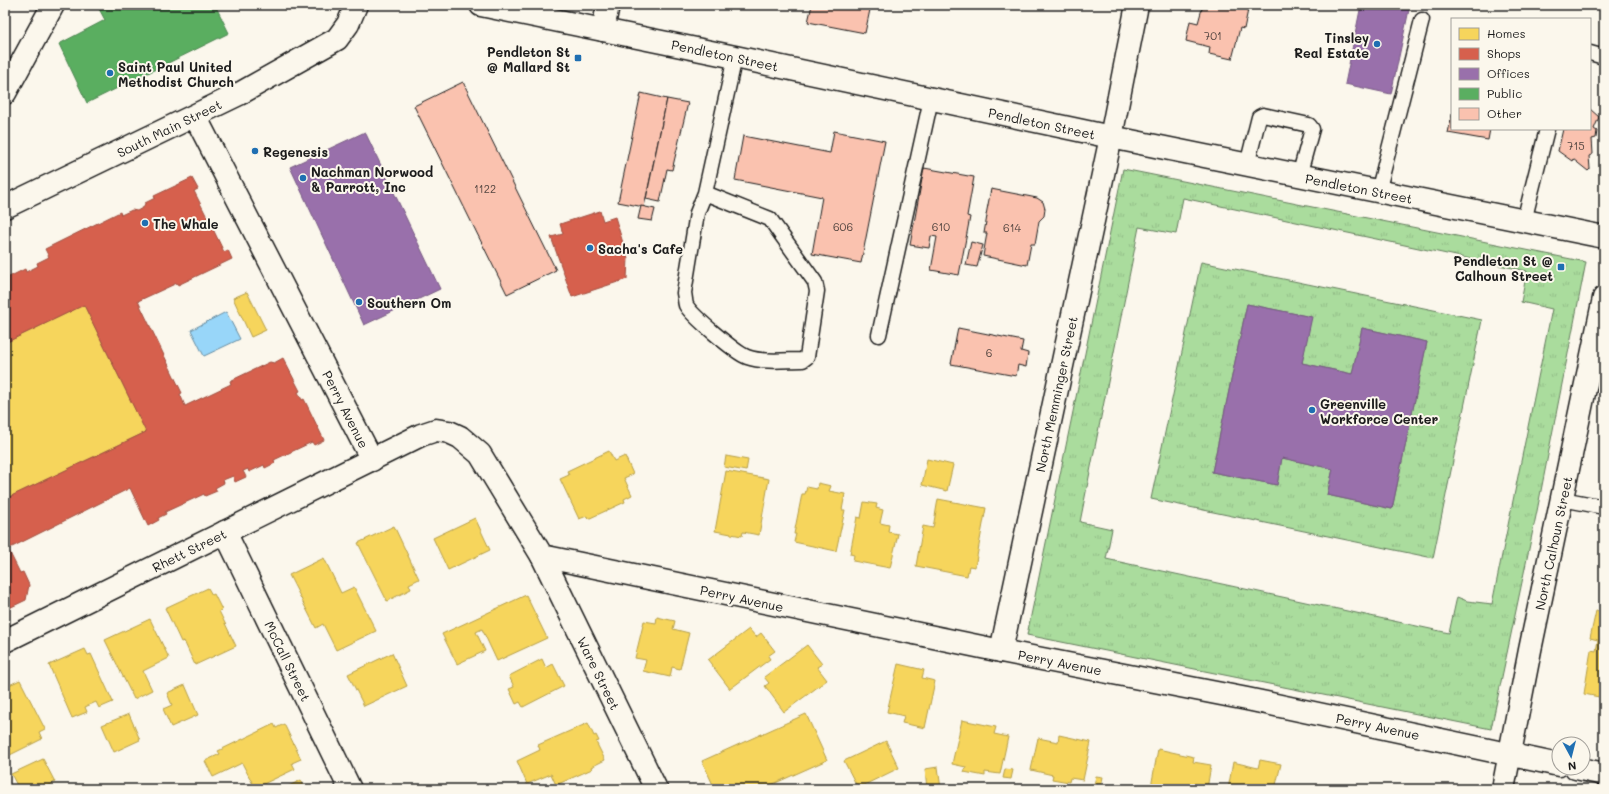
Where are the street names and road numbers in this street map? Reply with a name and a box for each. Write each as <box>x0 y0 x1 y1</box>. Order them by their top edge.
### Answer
street label: Pendleton Street <box>670 35 780 75</box>
street label: South Main Street <box>114 95 224 161</box>
street label: Pendleton Street <box>987 103 1097 143</box>
street label: Pendleton Street <box>1304 169 1414 207</box>
street label: North Memminger Street <box>1031 314 1081 474</box>
street label: Perry Avenue <box>319 367 373 451</box>
street label: North Calhoun Street <box>1530 474 1576 612</box>
street label: Rhett Street <box>149 525 229 575</box>
street label: Perry Avenue <box>699 581 785 615</box>
street label: McCall Street <box>261 618 315 704</box>
street label: Ware Street <box>574 633 624 713</box>
street label: Perry Avenue <box>1017 646 1103 678</box>
street label: Perry Avenue <box>1335 709 1421 743</box>

